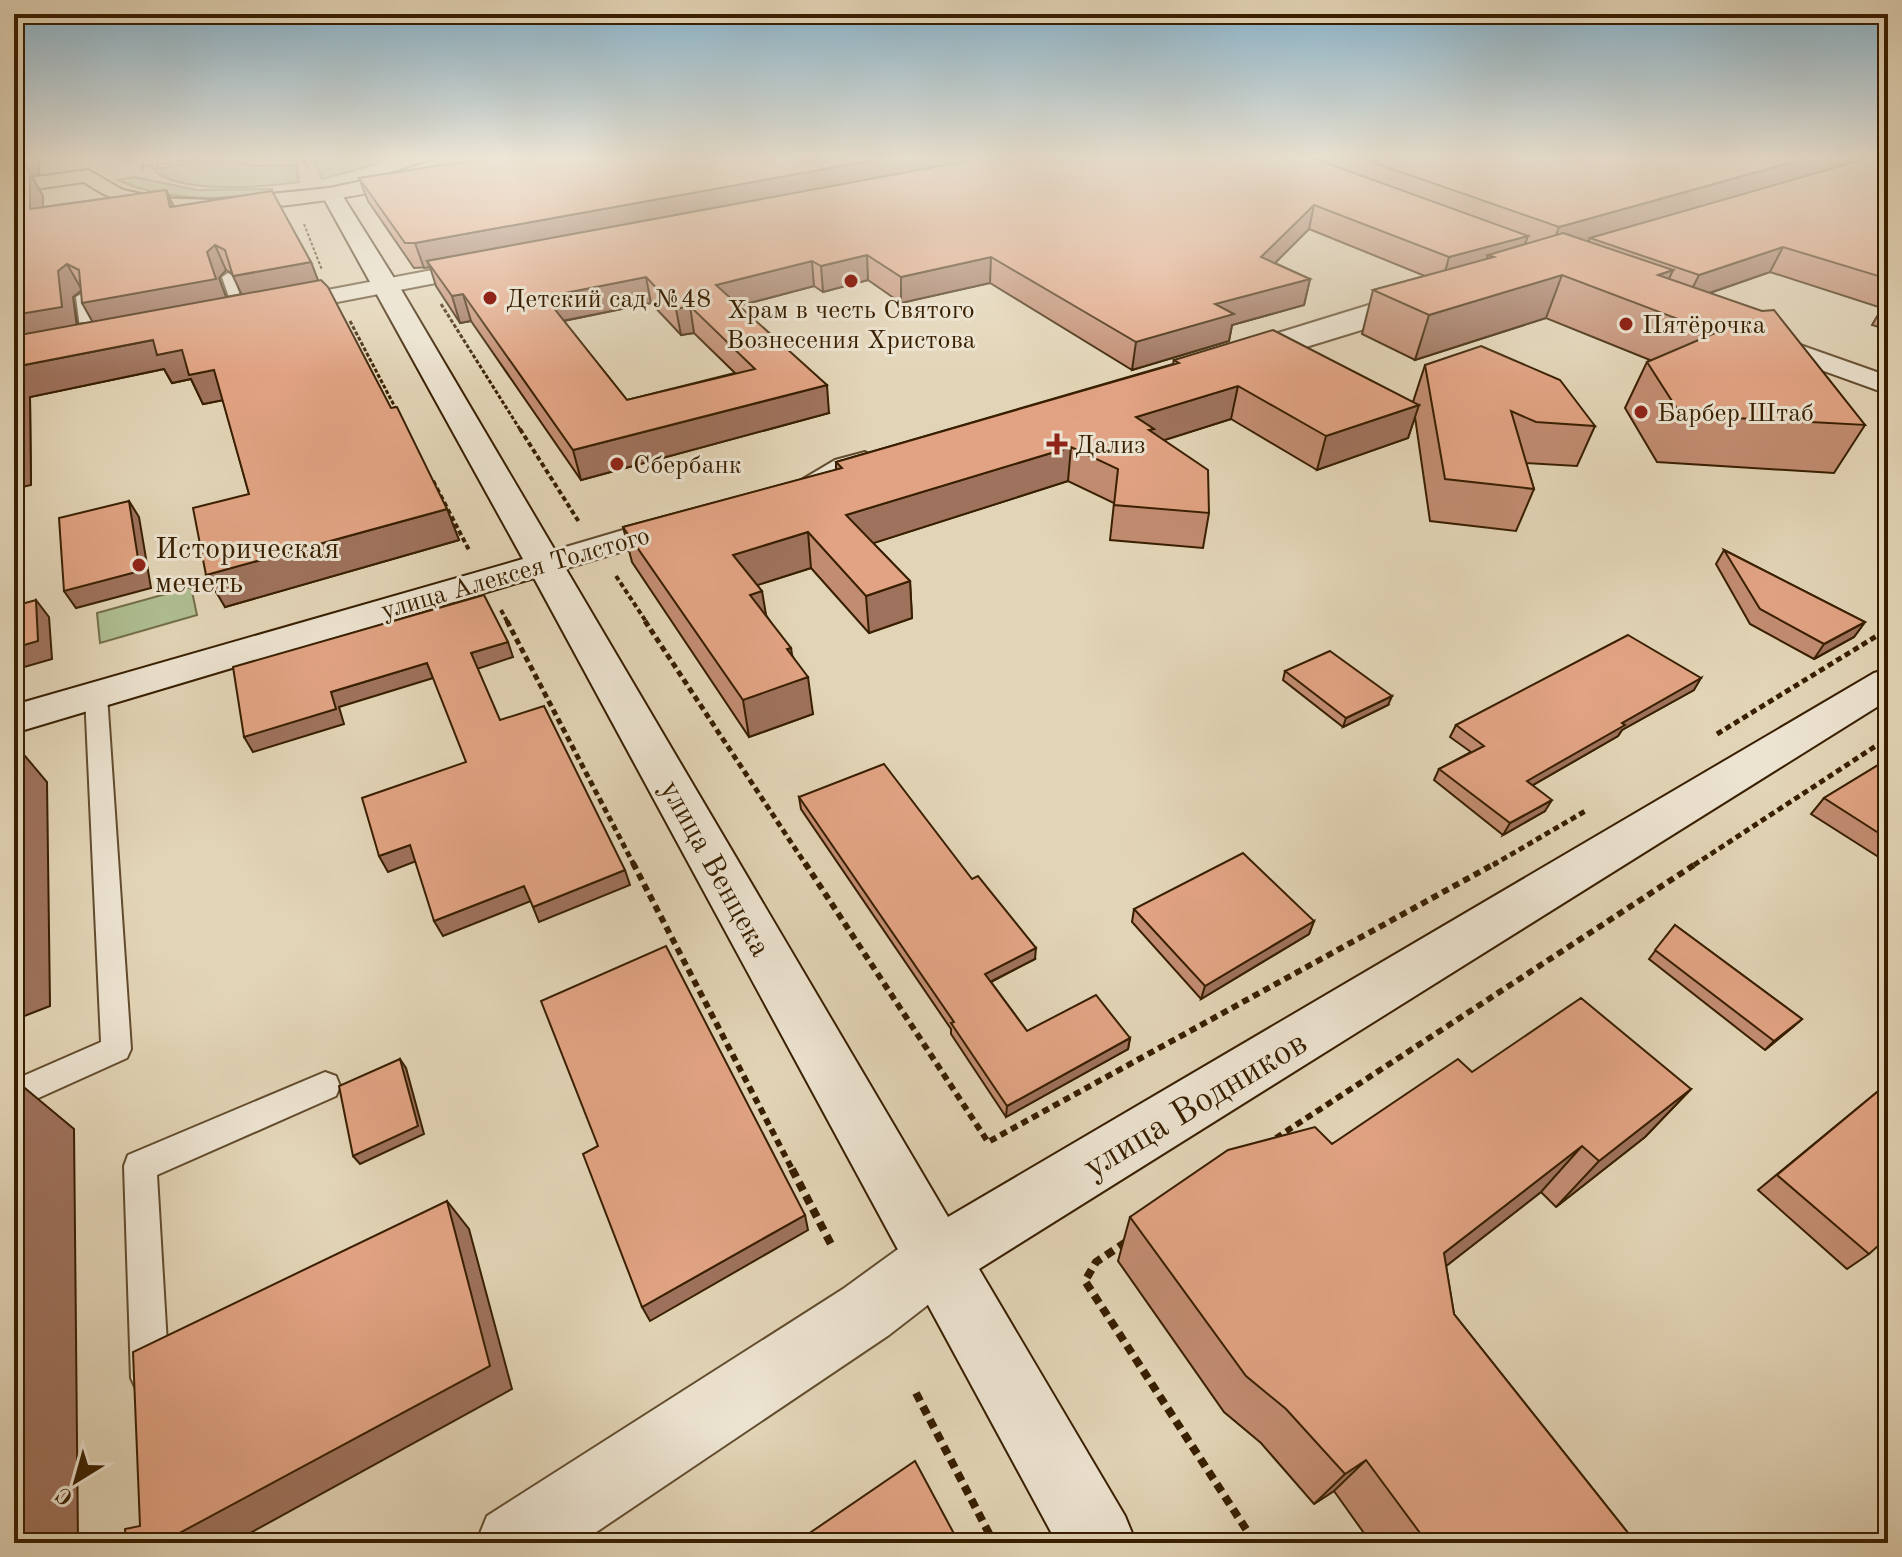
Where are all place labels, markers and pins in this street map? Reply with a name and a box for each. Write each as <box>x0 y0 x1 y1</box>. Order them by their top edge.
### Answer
marker: Храм в честь Святого Вознесения Христова <box>842 272 860 290</box>
place label: Детский сад №48 <box>506 287 711 313</box>
marker: Детский сад №48 <box>481 289 499 307</box>
place label: Храм в честь Святого Вознесения Христова <box>726 298 976 354</box>
place label: Пятёрочка <box>1642 313 1766 339</box>
marker: Пятёрочка <box>1617 315 1635 333</box>
place label: Барбер Штаб <box>1657 401 1814 427</box>
marker: Барбер Штаб <box>1632 403 1650 421</box>
marker: Дализ <box>1046 433 1068 455</box>
place label: Дализ <box>1075 433 1145 459</box>
place label: Сбербанк <box>633 453 742 479</box>
marker: Сбербанк <box>608 455 626 473</box>
place label: Историческая мечеть <box>155 535 339 599</box>
marker: Историческая мечеть <box>130 556 148 574</box>

